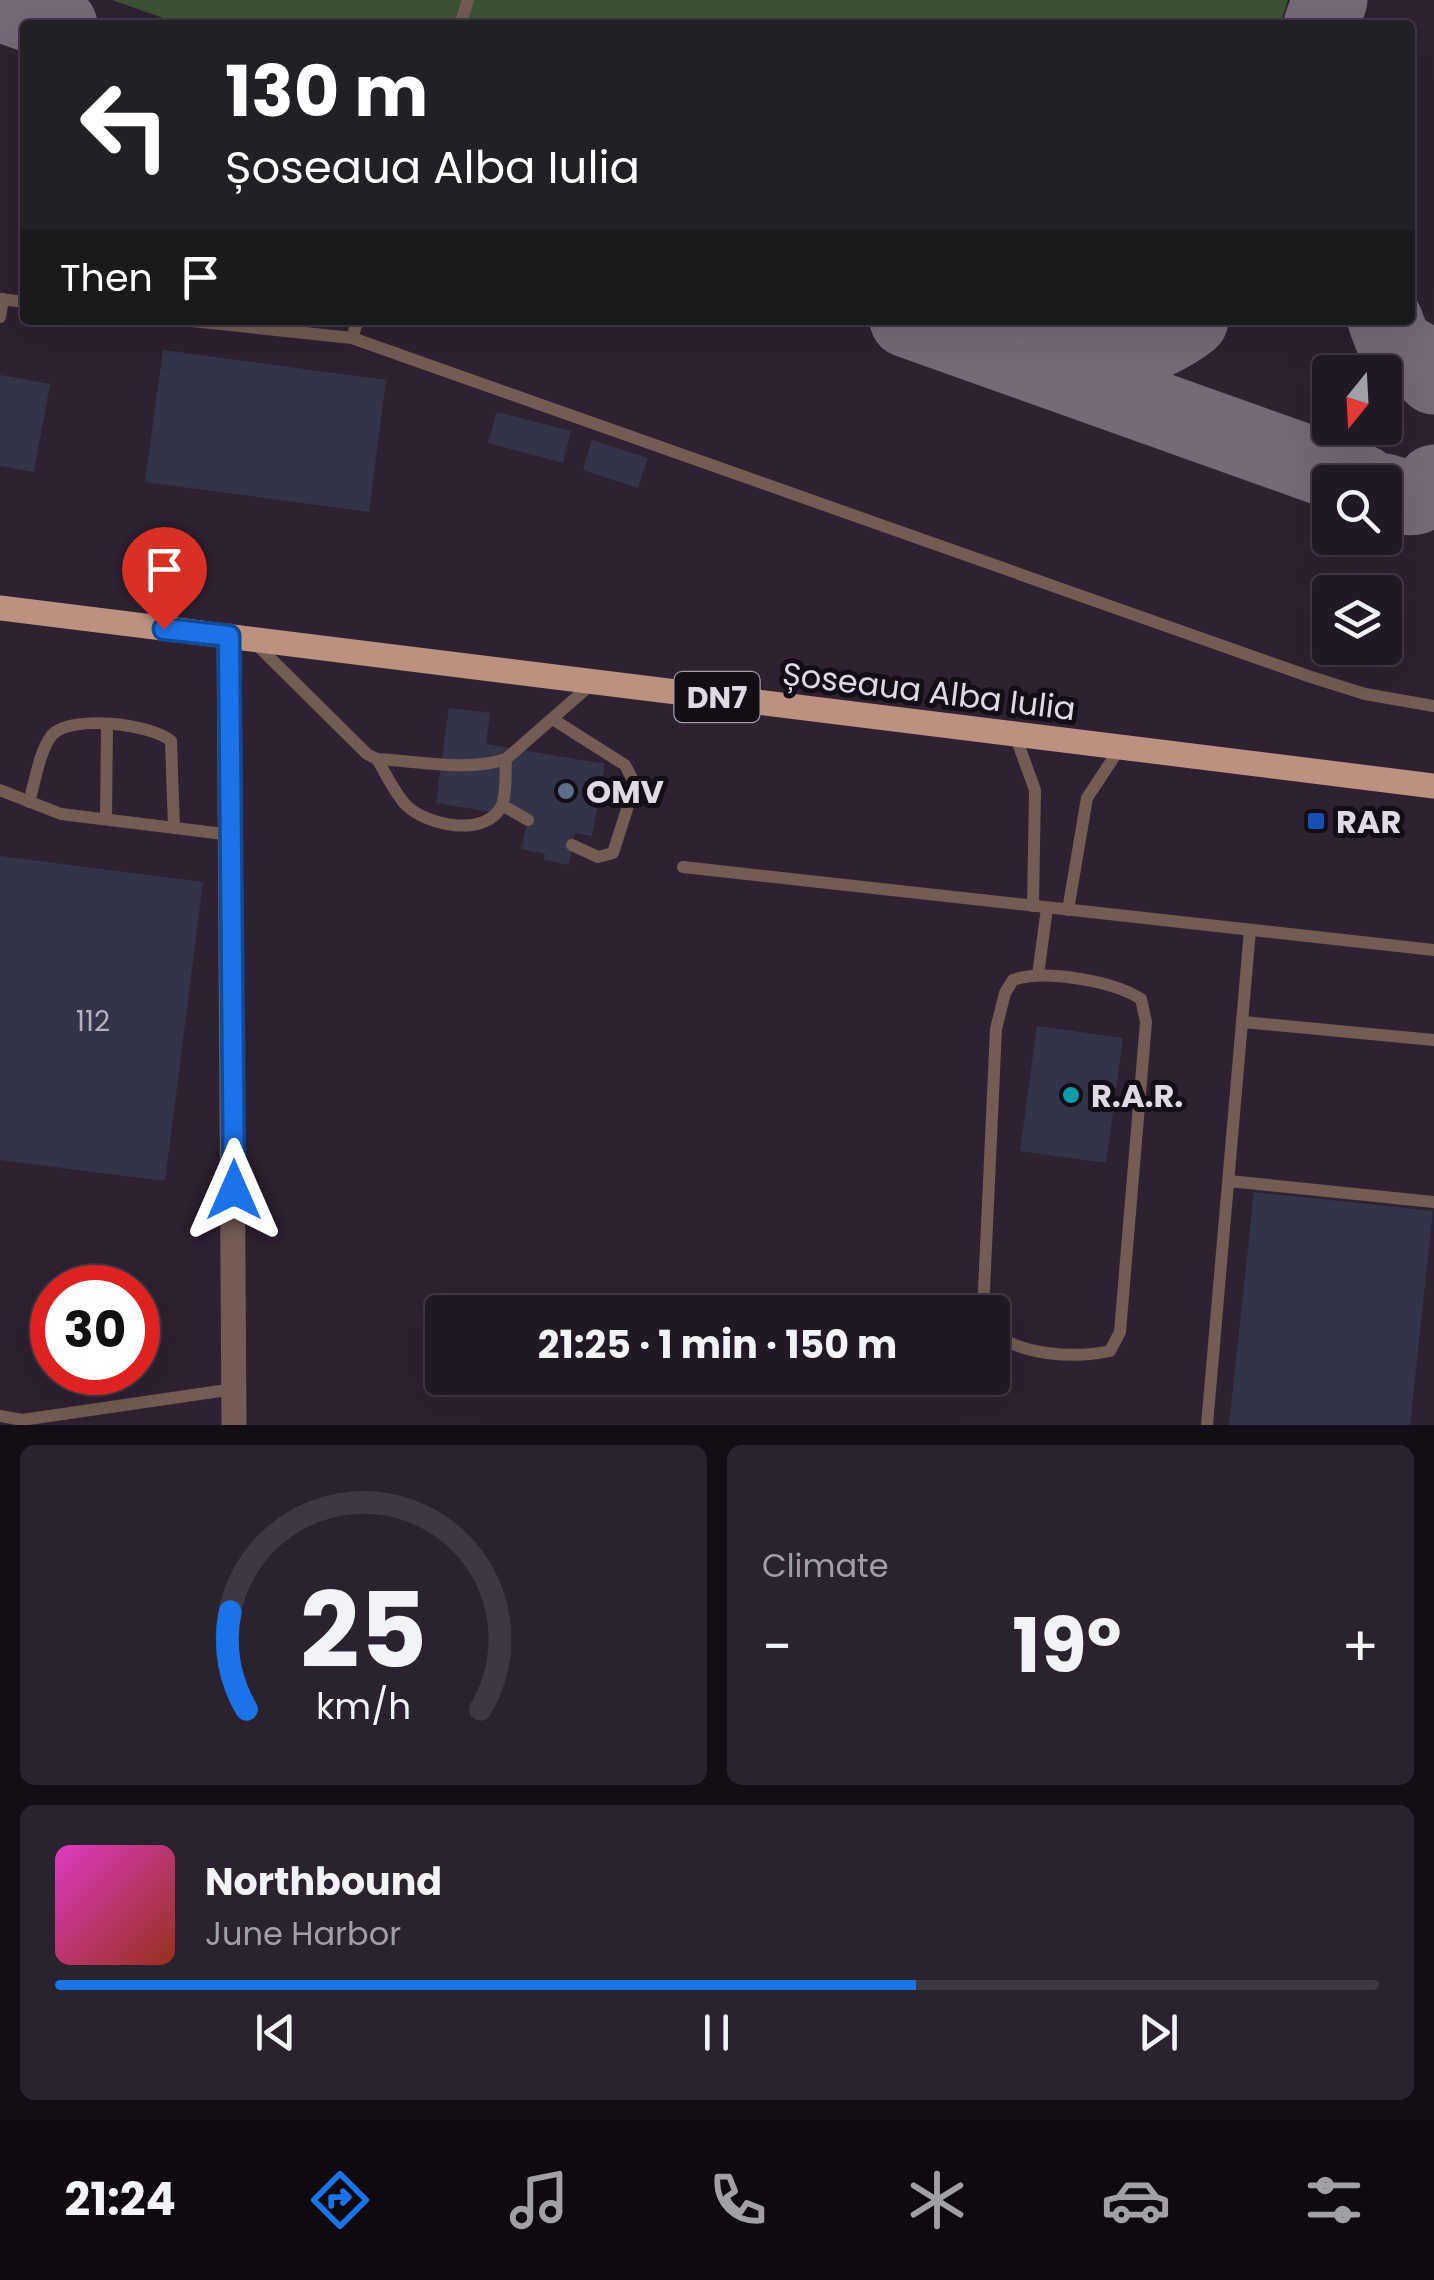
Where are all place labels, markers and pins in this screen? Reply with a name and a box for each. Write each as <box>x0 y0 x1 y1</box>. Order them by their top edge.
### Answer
pin <box>122 527 207 630</box>
place label: OMV <box>586 769 665 814</box>
marker: OMV <box>555 780 577 802</box>
place label: RAR <box>1336 799 1401 844</box>
marker: RAR <box>1305 810 1327 832</box>
place label: R.A.R. <box>1091 1073 1183 1118</box>
marker: R.A.R. <box>1060 1084 1082 1106</box>

